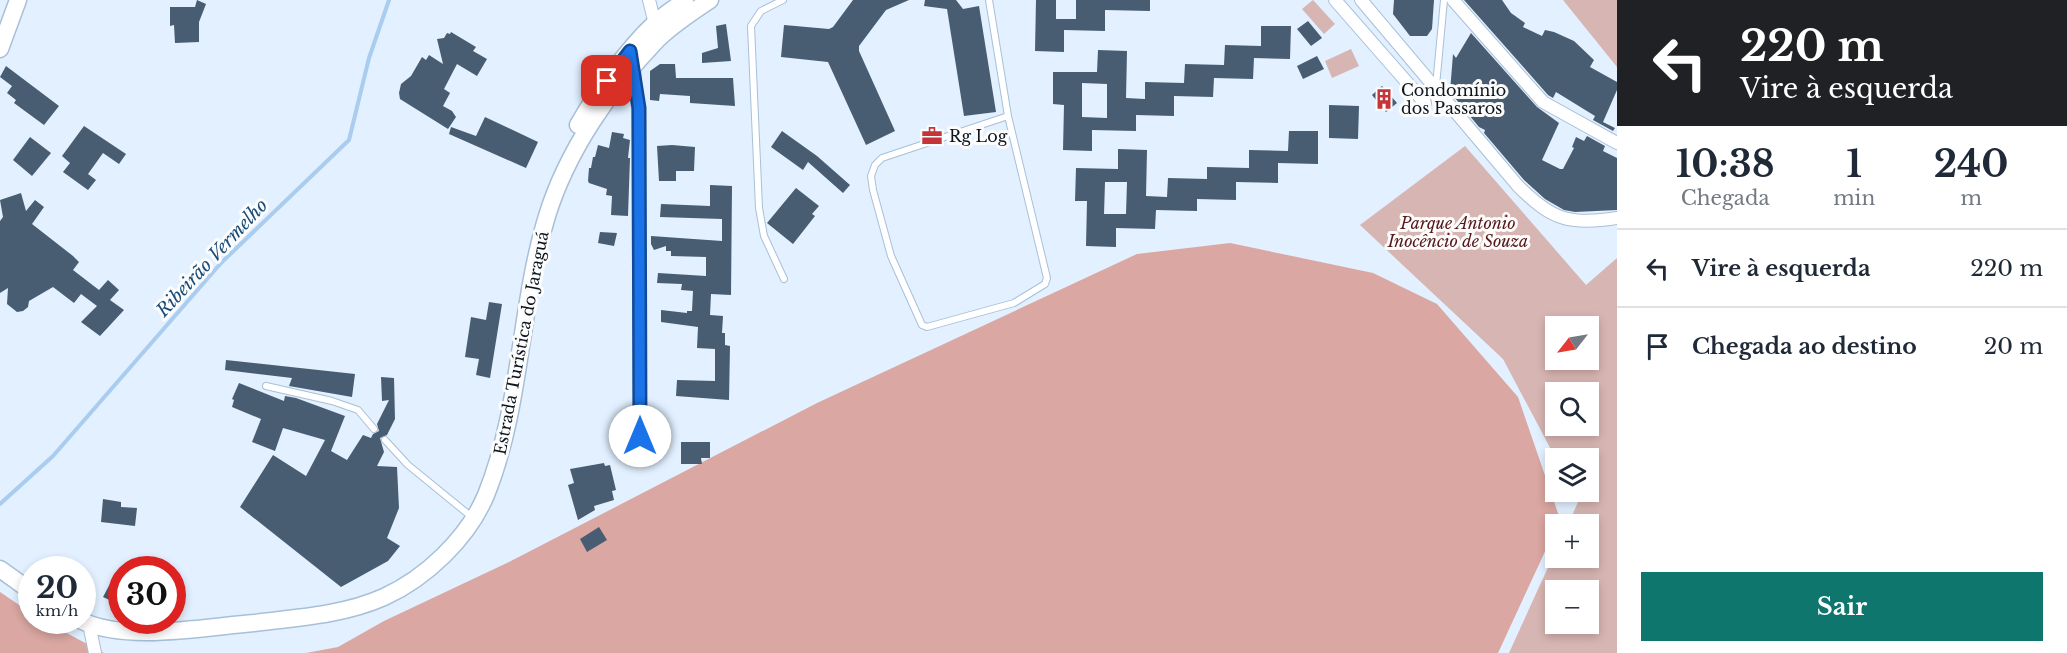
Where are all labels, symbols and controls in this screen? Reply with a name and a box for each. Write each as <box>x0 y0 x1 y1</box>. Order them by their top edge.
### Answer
text: 220 m <box>1740 20 1884 72</box>
icon: left <box>1641 24 1719 102</box>
pin <box>581 55 632 106</box>
icon: arrive <box>590 64 623 97</box>
text: Vire à esquerda <box>1740 72 1953 105</box>
place label: Condomínio dos Passaros <box>1401 80 1506 118</box>
building icon: Condomínio dos Passaros <box>1372 87 1396 111</box>
office icon: Rg Log <box>920 124 944 148</box>
place label: Rg Log <box>949 126 1008 146</box>
text: 10:38 <box>1676 142 1775 187</box>
text: 1 <box>1846 142 1862 187</box>
text: 240 <box>1934 142 2008 187</box>
text: Chegada <box>1681 186 1770 210</box>
text: min <box>1833 186 1875 210</box>
text: m <box>1960 186 1982 210</box>
water label: Ribeirão Vermelho <box>151 194 272 322</box>
park label: Parque Antonio Inocêncio de Souza <box>1387 213 1528 251</box>
street label: Estrada Turística do Jaraguá <box>489 229 553 457</box>
icon: left <box>1641 252 1674 285</box>
text: Vire à esquerda <box>1692 255 1871 282</box>
text: 220 m <box>1970 255 2043 282</box>
north arrow <box>1545 316 1599 370</box>
map controls <box>1545 316 1599 634</box>
icon: arrive <box>1641 330 1674 363</box>
text: Chegada ao destino <box>1692 333 1917 360</box>
text: 20 m <box>1984 333 2043 360</box>
button: search <box>1545 382 1599 436</box>
position arrow <box>608 404 672 468</box>
button: layers <box>1545 448 1599 502</box>
button: + <box>1545 514 1599 568</box>
speed limit sign: 30 <box>108 556 186 634</box>
text: 20 <box>36 569 78 606</box>
button: Sair <box>1641 572 2043 641</box>
button: − <box>1545 580 1599 634</box>
text: km/h <box>36 601 78 620</box>

